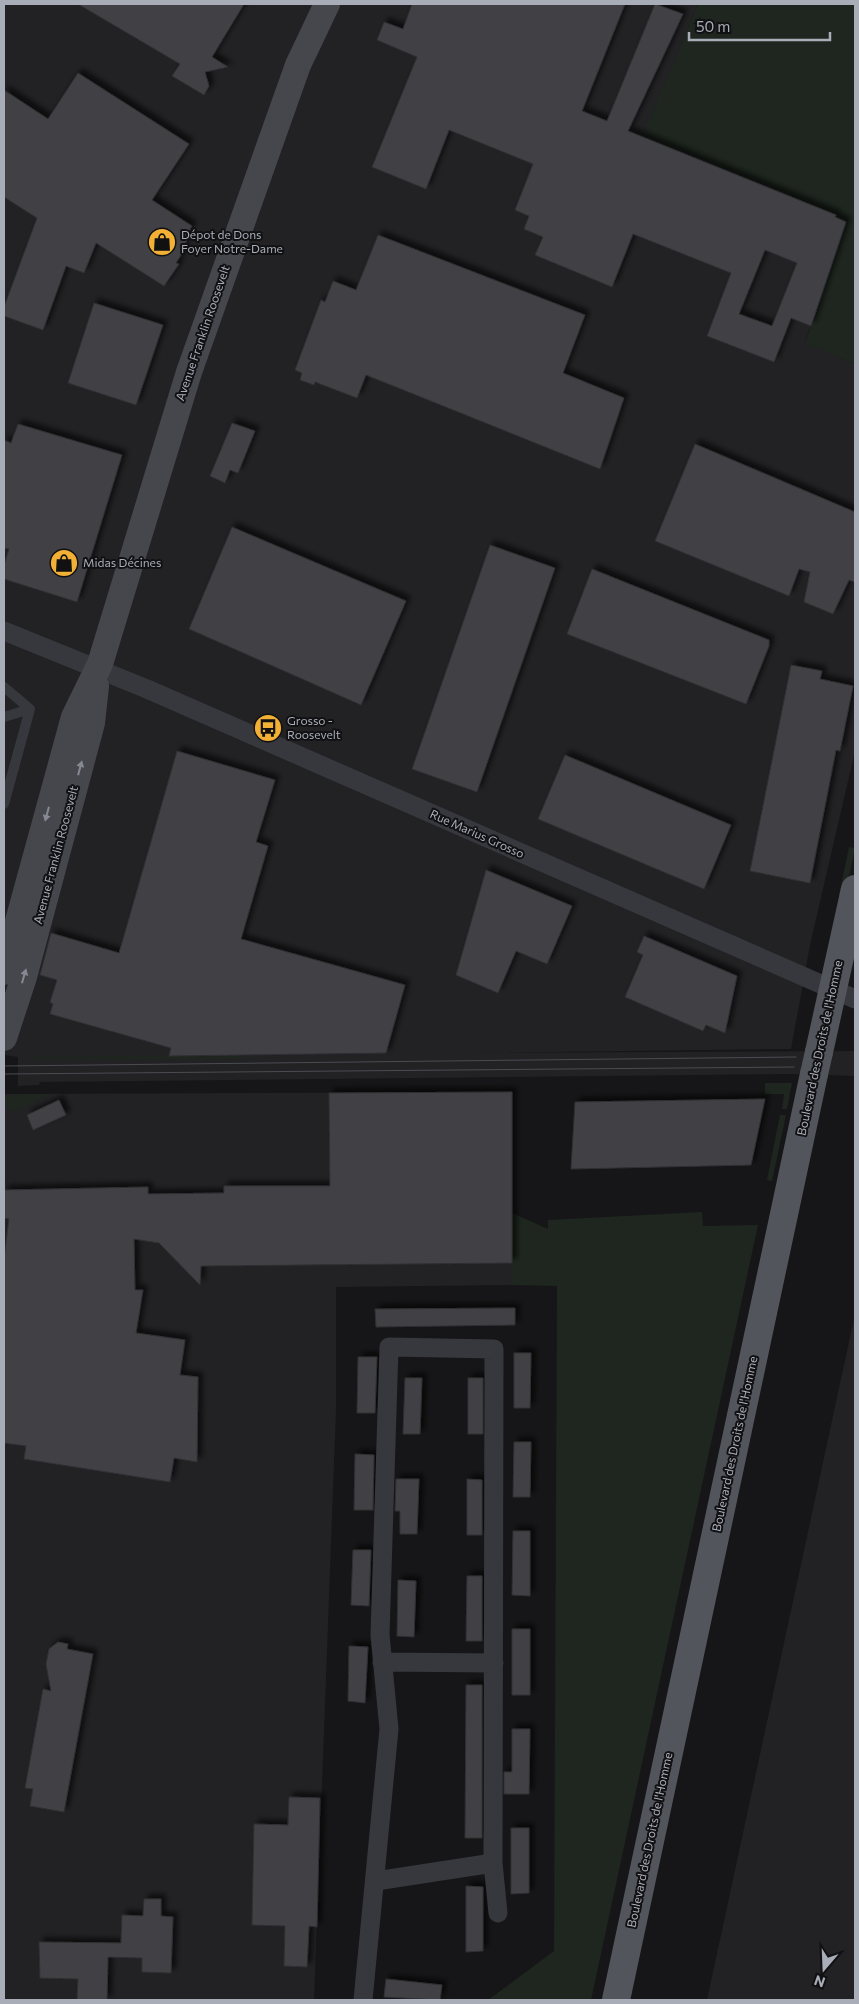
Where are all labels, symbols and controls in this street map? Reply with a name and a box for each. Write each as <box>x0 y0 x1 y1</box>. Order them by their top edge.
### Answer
scale bar <box>689 10 830 42</box>
text: 50 m <box>696 17 730 35</box>
shop icon: Dépot de Dons Foyer Notre-Dame <box>147 227 177 257</box>
place label: Dépot de Dons Foyer Notre-Dame <box>181 227 283 255</box>
street label: Avenue Franklin Roosevelt <box>172 263 232 402</box>
shop icon: Midas Décines <box>49 548 79 578</box>
place label: Midas Décines <box>83 555 161 569</box>
bus stop icon: Grosso - Roosevelt <box>253 713 283 743</box>
place label: Grosso - Roosevelt <box>287 713 341 741</box>
one-way arrow <box>76 761 84 776</box>
street label: Avenue Franklin Roosevelt <box>30 784 80 925</box>
one-way arrow <box>43 806 51 822</box>
street label: Rue Marius Grosso <box>428 806 527 860</box>
street label: Boulevard des Droits de l'Homme <box>794 959 844 1137</box>
one-way arrow <box>20 968 28 983</box>
street label: Boulevard des Droits de l'Homme <box>709 1355 759 1533</box>
street label: Boulevard des Droits de l'Homme <box>624 1751 674 1929</box>
north arrow <box>799 1944 849 1994</box>
text: N <box>812 1972 827 1992</box>

